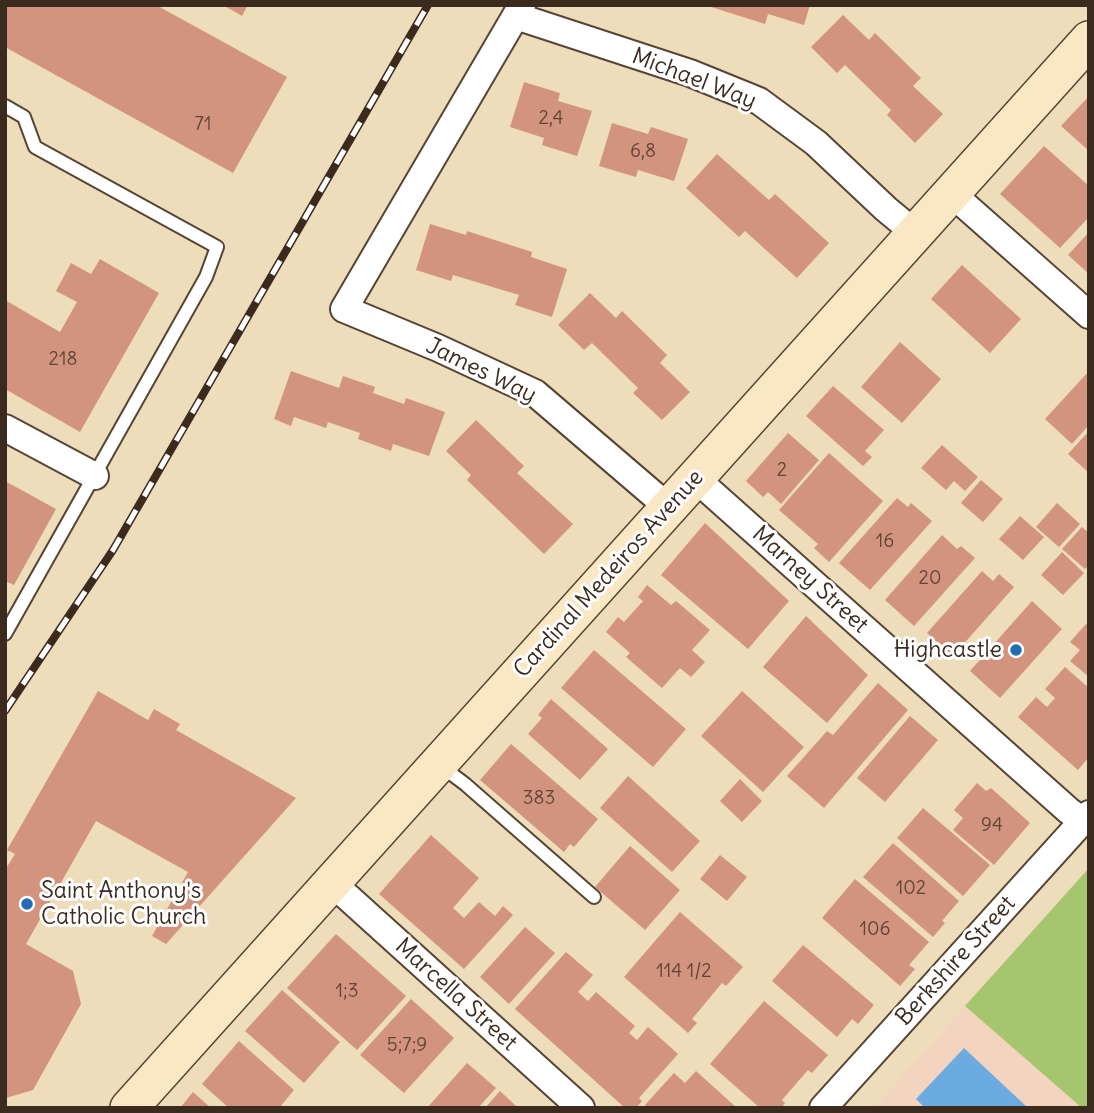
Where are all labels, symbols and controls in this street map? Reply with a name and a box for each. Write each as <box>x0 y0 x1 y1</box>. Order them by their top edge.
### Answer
street label: Michael Way <box>628 43 760 115</box>
house number: 2,4 <box>538 108 564 130</box>
house number: 71 <box>195 114 211 136</box>
house number: 6,8 <box>630 141 656 163</box>
street label: James Way <box>421 332 541 410</box>
house number: 218 <box>49 349 77 371</box>
house number: 2 <box>777 460 787 482</box>
street label: Cardinal Medeiros Avenue <box>508 464 710 684</box>
street label: Marney Street <box>746 521 874 639</box>
house number: 16 <box>876 531 894 553</box>
house number: 20 <box>919 568 941 590</box>
place label: Highcastle <box>894 636 1002 664</box>
marker: Highcastle <box>1008 642 1024 658</box>
house number: 383 <box>523 788 555 810</box>
house number: 94 <box>981 815 1003 837</box>
place label: Saint Anthony's Catholic Church <box>41 877 206 931</box>
house number: 102 <box>896 878 926 900</box>
street label: Berkshire Street <box>890 890 1022 1032</box>
marker: Saint Anthony's Catholic Church <box>19 896 35 912</box>
house number: 106 <box>859 919 891 941</box>
street label: Marcella Street <box>389 933 523 1057</box>
house number: 114 1/2 <box>656 961 712 983</box>
house number: 1;3 <box>336 981 358 1003</box>
house number: 5;7;9 <box>387 1035 427 1057</box>

